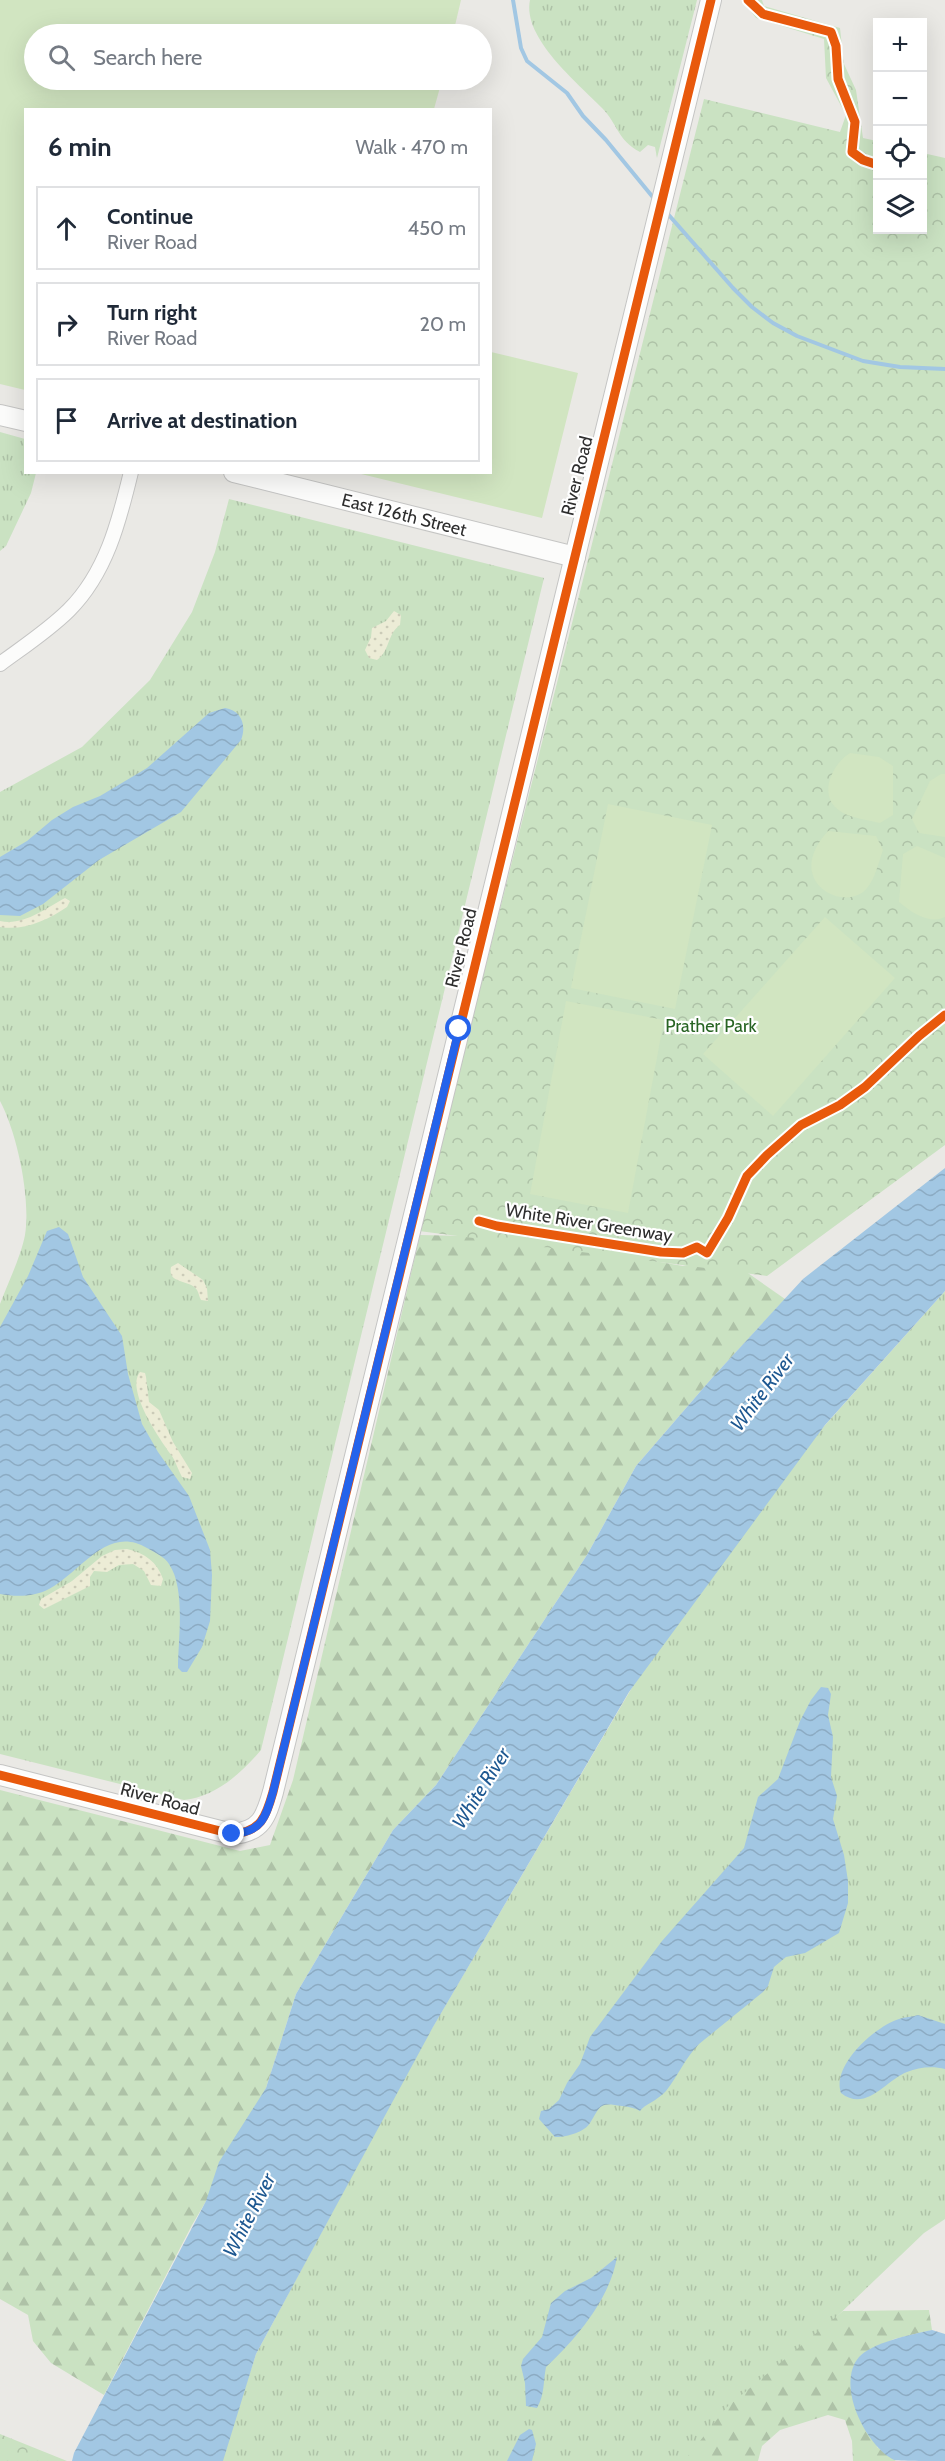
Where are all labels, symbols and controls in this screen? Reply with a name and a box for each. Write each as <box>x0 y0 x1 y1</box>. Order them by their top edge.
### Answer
map controls <box>873 18 927 234</box>
button: + <box>873 18 927 72</box>
search box <box>24 24 492 90</box>
icon: search <box>45 41 78 74</box>
text: Search here <box>93 44 202 71</box>
button: − <box>873 72 927 126</box>
button: locate <box>873 126 927 180</box>
text: 6 min <box>48 131 112 163</box>
text: Walk · 470 m <box>355 135 468 159</box>
button: layers <box>873 180 927 234</box>
text: Continue <box>107 203 193 230</box>
icon: ahead <box>50 212 83 245</box>
text: 450 m <box>408 216 466 240</box>
text: River Road <box>107 230 197 254</box>
text: Turn right <box>107 299 197 326</box>
icon: right <box>50 308 83 341</box>
text: 20 m <box>420 312 466 336</box>
text: River Road <box>107 326 197 350</box>
icon: arrive <box>50 404 83 437</box>
text: Arrive at destination <box>107 407 297 434</box>
street label: River Road <box>556 434 598 518</box>
street label: East 126th Street <box>339 489 469 541</box>
street label: River Road <box>440 906 482 990</box>
route start <box>445 1015 471 1041</box>
park label: Prather Park <box>665 1015 758 1037</box>
street label: White River Greenway <box>504 1199 674 1247</box>
water label: White River <box>725 1348 799 1436</box>
water label: White River <box>447 1742 516 1833</box>
street label: River Road <box>118 1778 202 1820</box>
route end <box>218 1820 244 1846</box>
water label: White River <box>218 2168 281 2261</box>

